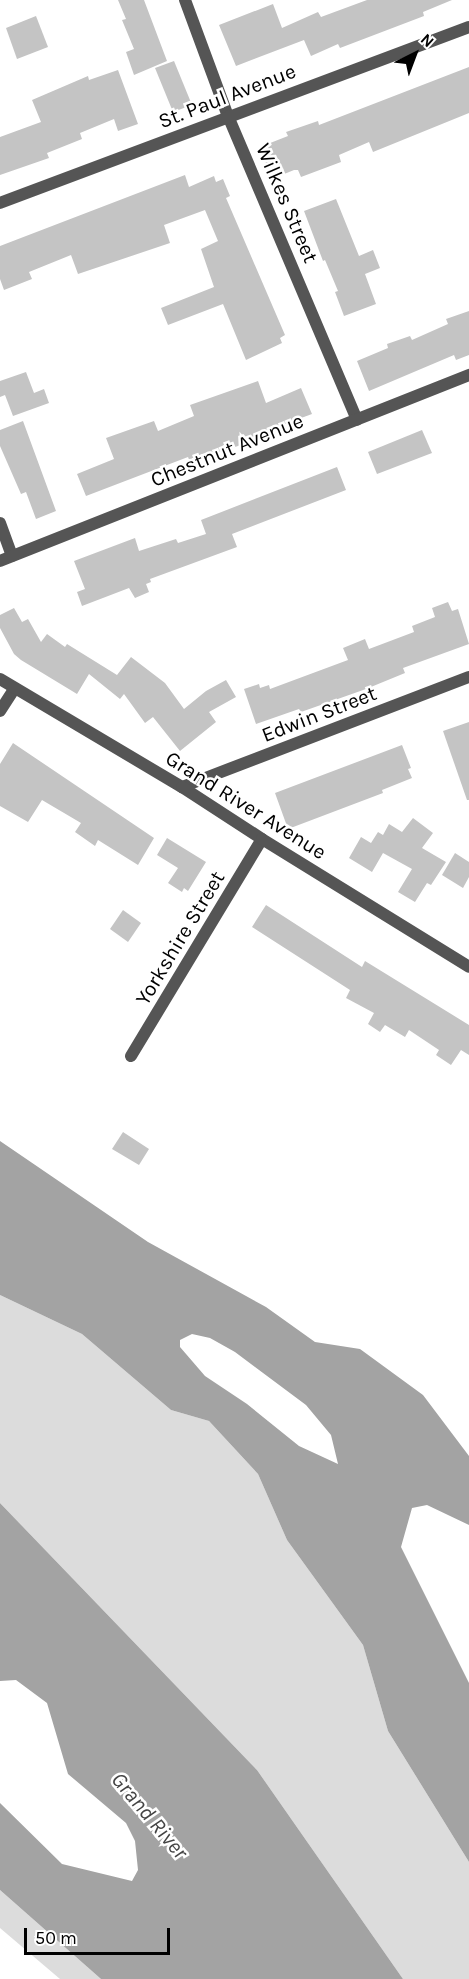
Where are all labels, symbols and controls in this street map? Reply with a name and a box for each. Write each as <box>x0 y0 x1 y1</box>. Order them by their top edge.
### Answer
north arrow <box>385 24 445 84</box>
text: N <box>417 29 438 51</box>
street label: St. Paul Avenue <box>155 58 299 134</box>
street label: Wilkes Street <box>251 140 323 266</box>
street label: Chestnut Avenue <box>147 408 307 492</box>
street label: Edwin Street <box>258 681 380 747</box>
street label: Grand River Avenue <box>161 745 331 865</box>
street label: Yorkshire Street <box>130 866 230 1010</box>
water label: Grand River <box>105 1767 193 1865</box>
scale bar <box>27 1916 172 1954</box>
text: 50 m <box>35 1927 77 1949</box>

